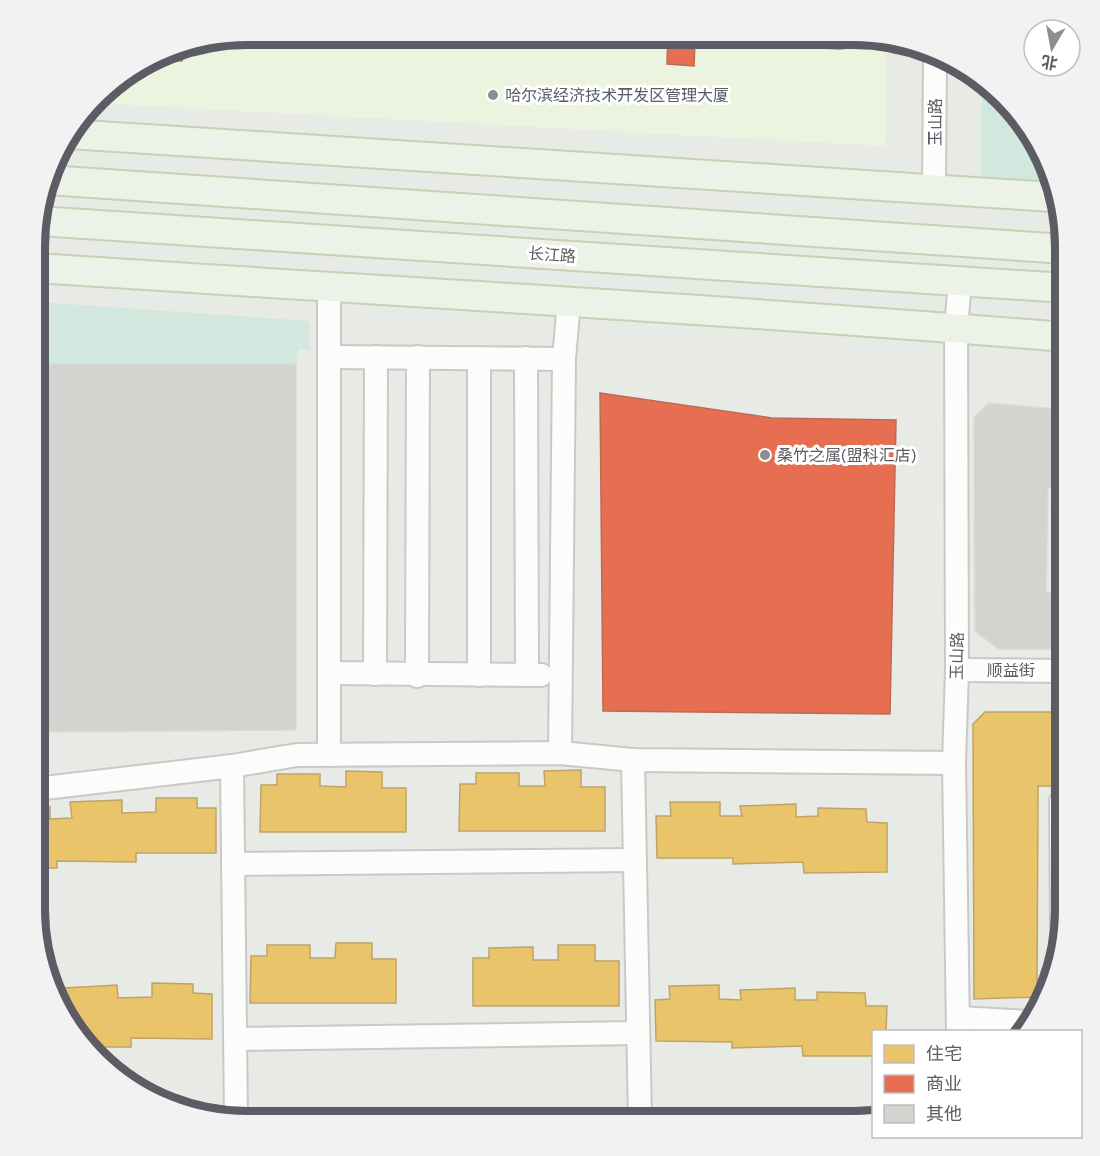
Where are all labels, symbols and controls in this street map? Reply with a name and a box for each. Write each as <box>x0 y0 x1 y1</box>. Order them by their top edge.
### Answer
north arrow <box>1022 18 1082 78</box>
text: 北 <box>1040 52 1059 73</box>
place label: 哈尔滨经济技术开发区管理大厦 <box>505 86 729 105</box>
marker: 哈尔滨经济技术开发区管理大厦 <box>486 88 500 102</box>
street label: 玉山路 <box>926 98 945 146</box>
street label: 长江路 <box>527 244 577 266</box>
place label: 桑竹之属(盟科汇店) <box>777 446 916 465</box>
marker: 桑竹之属(盟科汇店) <box>758 448 772 462</box>
street label: 玉山路 <box>947 632 967 680</box>
street label: 顺益街 <box>987 661 1035 680</box>
legend <box>872 1030 1082 1138</box>
text: 住宅 <box>926 1043 962 1065</box>
text: 商业 <box>926 1073 962 1095</box>
text: 其他 <box>926 1103 962 1125</box>

